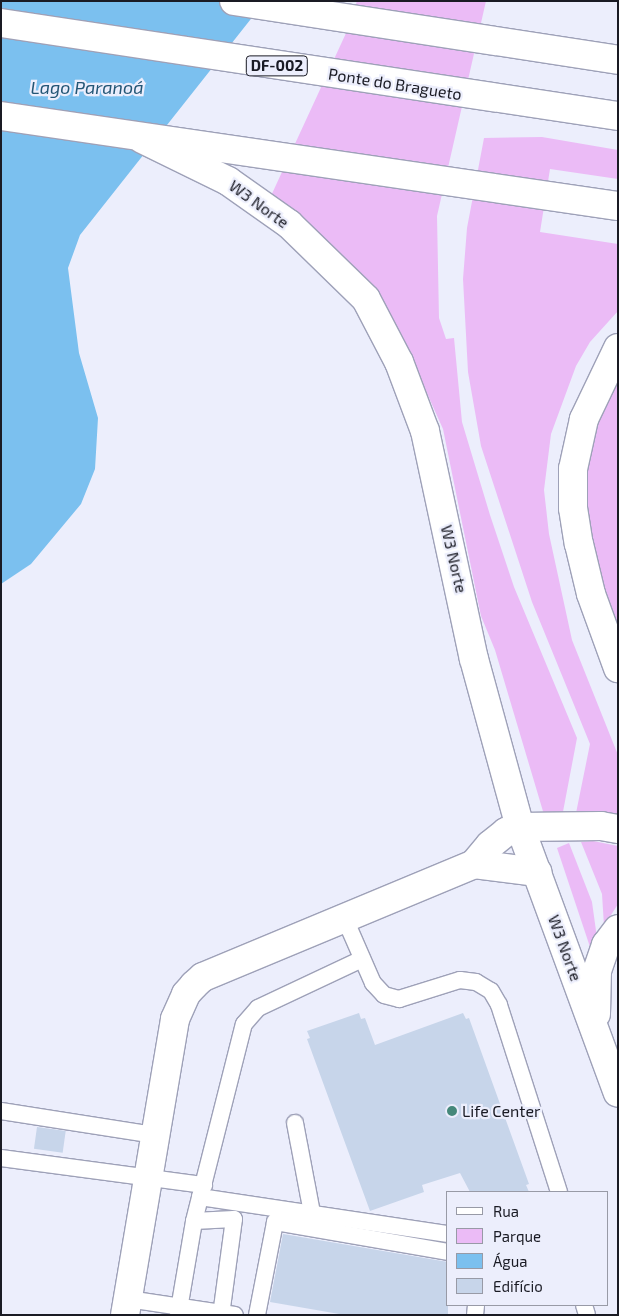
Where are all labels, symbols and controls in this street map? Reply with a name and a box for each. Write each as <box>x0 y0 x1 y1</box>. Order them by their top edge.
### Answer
road number: DF-002 <box>246 54 308 78</box>
street label: Ponte do Bragueto <box>327 64 463 104</box>
water label: Lago Paranoá <box>31 76 143 98</box>
street label: W3 Norte <box>225 176 293 232</box>
street label: W3 Norte <box>437 523 471 595</box>
street label: W3 Norte <box>544 912 586 984</box>
place label: Life Center <box>462 1101 540 1121</box>
marker: Life Center <box>446 1105 458 1117</box>
legend <box>446 1191 609 1306</box>
text: Rua <box>493 1202 519 1220</box>
text: Parque <box>493 1227 541 1245</box>
text: Água <box>493 1252 528 1270</box>
text: Edifício <box>493 1277 543 1295</box>

